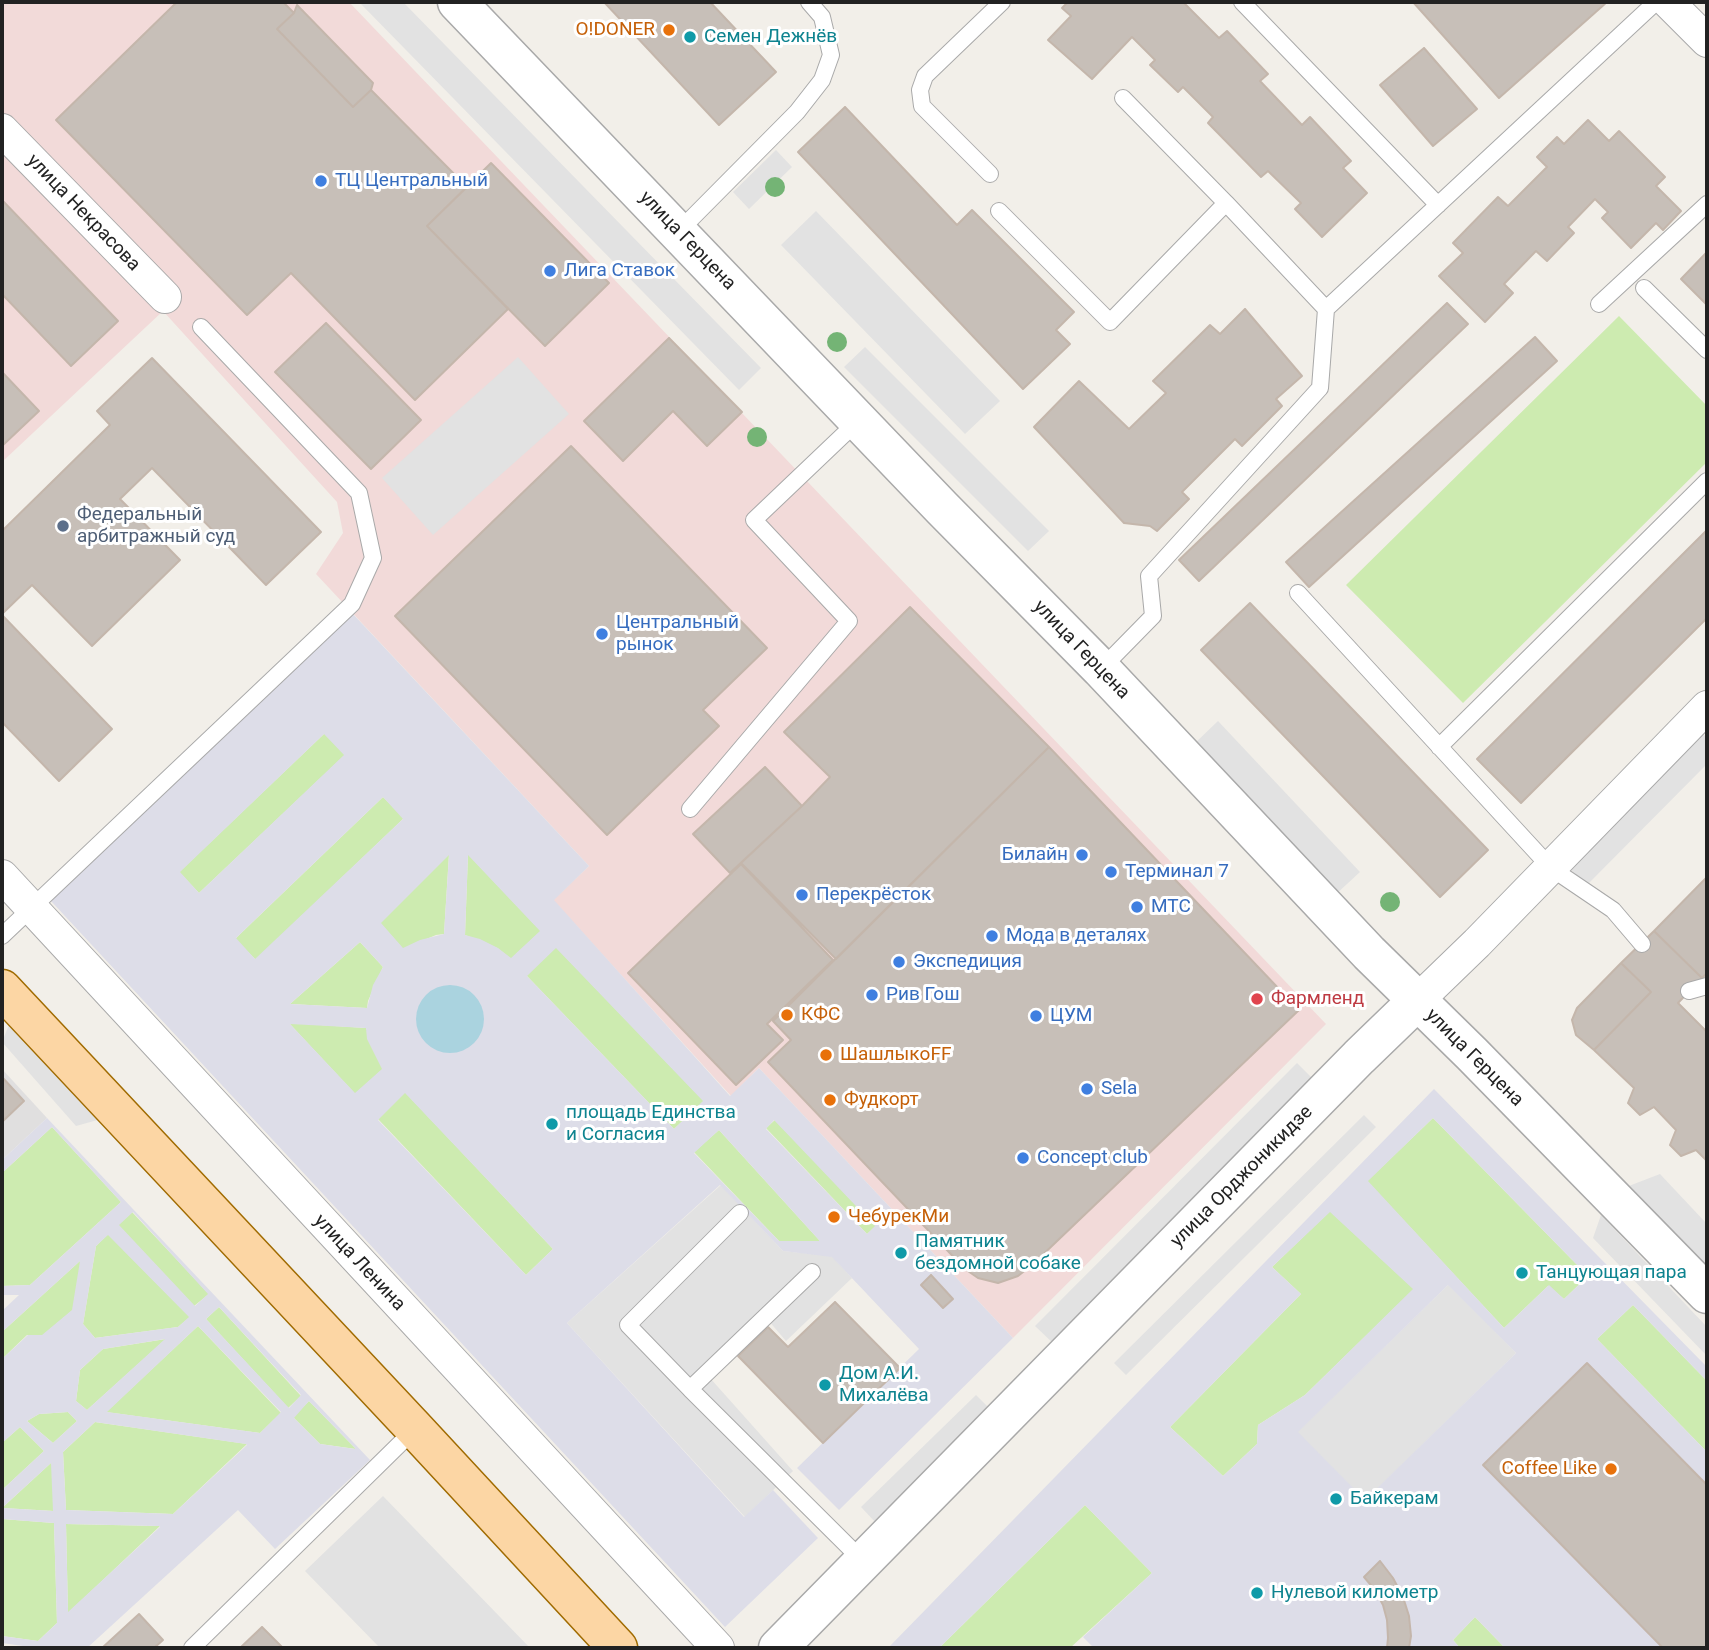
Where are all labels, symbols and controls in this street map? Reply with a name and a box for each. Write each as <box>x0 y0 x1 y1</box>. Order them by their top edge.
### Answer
place label: O!DONER <box>575 19 655 41</box>
marker: O!DONER <box>661 22 677 38</box>
place label: Семен Дежнёв <box>704 26 837 48</box>
marker: Семен Дежнёв <box>682 29 698 45</box>
street label: улица Некрасова <box>21 150 145 276</box>
place label: ТЦ Центральный <box>335 170 488 192</box>
marker: ТЦ Центральный <box>313 173 329 189</box>
street label: улица Герцена <box>634 187 740 295</box>
place label: Лига Ставок <box>564 260 675 282</box>
marker: Лига Ставок <box>542 263 558 279</box>
place label: Федеральный арбитражный суд <box>77 504 235 548</box>
marker: Федеральный арбитражный суд <box>55 518 71 534</box>
street label: улица Герцена <box>1028 596 1134 704</box>
place label: Центральный рынок <box>616 612 739 656</box>
marker: Центральный рынок <box>594 626 610 642</box>
place label: Билайн <box>1002 844 1068 866</box>
marker: Билайн <box>1074 847 1090 863</box>
place label: Терминал 7 <box>1125 861 1229 883</box>
marker: Терминал 7 <box>1103 864 1119 880</box>
place label: Перекрёсток <box>816 884 931 906</box>
marker: Перекрёсток <box>794 887 810 903</box>
place label: МТС <box>1151 896 1191 918</box>
marker: МТС <box>1129 899 1145 915</box>
place label: Мода в деталях <box>1006 925 1146 947</box>
marker: Мода в деталях <box>984 928 1000 944</box>
place label: Экспедиция <box>913 951 1022 973</box>
marker: Экспедиция <box>891 954 907 970</box>
place label: Рив Гош <box>886 984 960 1006</box>
marker: Рив Гош <box>864 987 880 1003</box>
place label: Фармленд <box>1271 988 1364 1010</box>
marker: Фармленд <box>1249 991 1265 1007</box>
place label: КФС <box>801 1004 840 1026</box>
street label: улица Герцена <box>1420 1004 1528 1112</box>
place label: ЦУМ <box>1050 1005 1092 1027</box>
marker: КФС <box>779 1007 795 1023</box>
marker: ЦУМ <box>1028 1008 1044 1024</box>
place label: ШашлыкoFF <box>840 1044 951 1066</box>
marker: ШашлыкoFF <box>818 1047 834 1063</box>
place label: Sela <box>1101 1078 1137 1100</box>
marker: Sela <box>1079 1081 1095 1097</box>
place label: Фудкорт <box>844 1089 919 1111</box>
marker: Фудкорт <box>822 1092 838 1108</box>
street label: улица Орджоникидзе <box>1166 1101 1318 1253</box>
place label: площадь Единства и Согласия <box>566 1102 736 1146</box>
marker: площадь Единства и Согласия <box>544 1116 560 1132</box>
place label: Concept club <box>1037 1147 1148 1169</box>
marker: Concept club <box>1015 1150 1031 1166</box>
place label: ЧебурекМи <box>848 1206 949 1228</box>
marker: ЧебурекМи <box>826 1209 842 1225</box>
street label: улица Ленина <box>309 1210 409 1316</box>
place label: Памятник бездомной собаке <box>915 1231 1081 1275</box>
marker: Памятник бездомной собаке <box>893 1245 909 1261</box>
place label: Танцующая пара <box>1536 1262 1687 1284</box>
marker: Танцующая пара <box>1514 1265 1530 1281</box>
place label: Дом А.И. Михалёва <box>839 1363 929 1407</box>
marker: Дом А.И. Михалёва <box>817 1377 833 1393</box>
place label: Coffee Like <box>1502 1458 1597 1480</box>
marker: Coffee Like <box>1603 1461 1619 1477</box>
place label: Байкерам <box>1350 1488 1439 1510</box>
marker: Байкерам <box>1328 1491 1344 1507</box>
place label: Нулевой километр <box>1271 1582 1439 1604</box>
marker: Нулевой километр <box>1249 1585 1265 1601</box>

